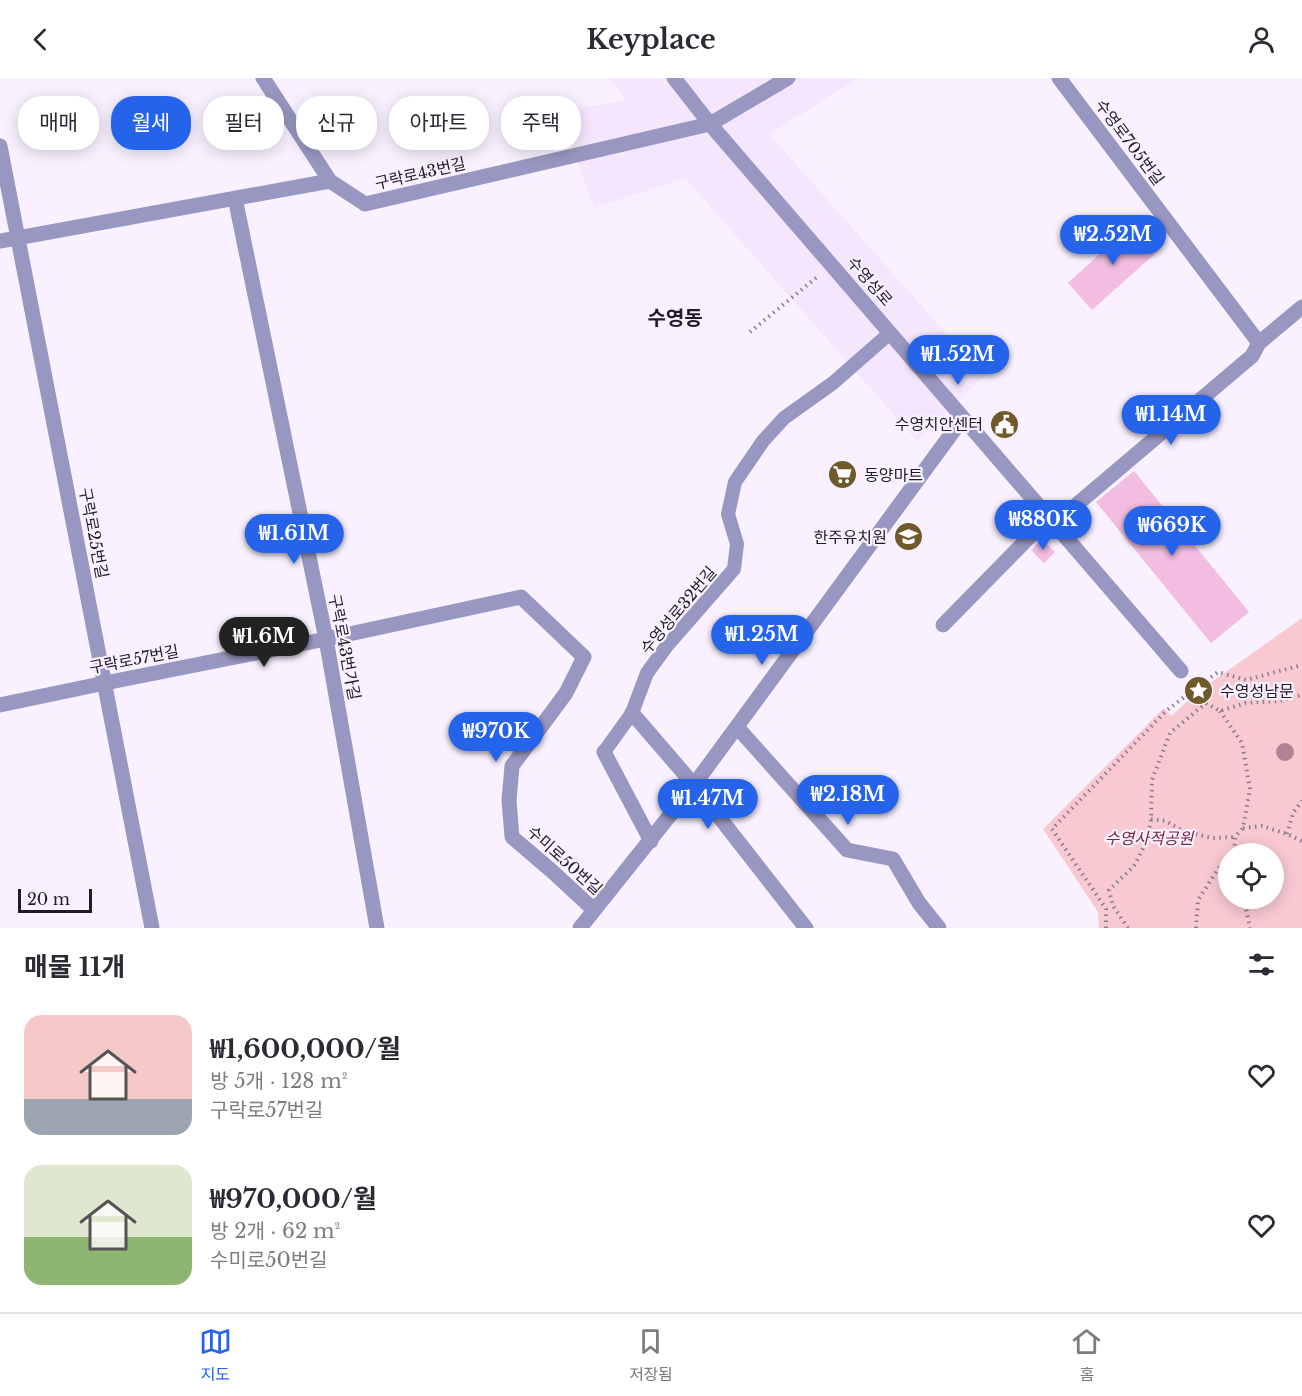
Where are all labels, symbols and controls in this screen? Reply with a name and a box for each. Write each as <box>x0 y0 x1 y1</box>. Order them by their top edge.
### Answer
icon: back <box>24 23 57 56</box>
text: Keyplace <box>586 23 716 56</box>
icon: person <box>1245 23 1278 56</box>
street label: 수영로705번길 <box>1091 95 1169 189</box>
chip: 매매 <box>18 96 99 150</box>
chip: 월세 <box>111 96 191 150</box>
chip: 필터 <box>203 96 284 150</box>
chip: 신규 <box>296 96 377 150</box>
chip: 아파트 <box>389 96 489 150</box>
chip: 주택 <box>501 96 581 150</box>
street label: 구락로43번길 <box>373 153 467 193</box>
pin: ₩2.52M <box>1064 215 1162 266</box>
text: ₩2.52M <box>1074 222 1152 246</box>
street label: 수영성로 <box>843 252 897 310</box>
district label: 수영동 <box>647 306 703 330</box>
pin: ₩1.52M <box>909 335 1007 386</box>
text: ₩1.52M <box>921 342 995 366</box>
pin: ₩1.14M <box>1122 395 1220 446</box>
text: ₩1.14M <box>1136 402 1206 426</box>
public building icon: 수영치안센터 <box>988 408 1020 440</box>
place label: 수영치안센터 <box>895 414 983 434</box>
supermarket icon: 동양마트 <box>827 459 859 491</box>
place label: 동양마트 <box>864 465 923 485</box>
street label: 구락로25번길 <box>75 486 113 580</box>
pin: ₩880K <box>1001 500 1085 551</box>
pin: ₩669K <box>1130 506 1214 557</box>
text: ₩880K <box>1009 507 1077 531</box>
text: ₩669K <box>1138 513 1206 537</box>
pin: ₩1.61M <box>245 514 343 565</box>
text: ₩1.61M <box>259 521 329 545</box>
school or university icon: 한주유치원 <box>892 521 924 553</box>
place label: 한주유치원 <box>813 527 887 547</box>
street label: 수영성로32번길 <box>636 562 720 658</box>
street label: 구락로43번가길 <box>325 592 365 702</box>
pin: ₩1.25M <box>713 615 811 666</box>
pin: ₩1.6M <box>222 617 306 668</box>
text: ₩1.25M <box>725 622 799 646</box>
text: ₩1.6M <box>233 624 295 648</box>
street label: 구락로57번길 <box>88 641 180 677</box>
place icon: 수영성남문 <box>1183 675 1215 707</box>
place label: 수영성남문 <box>1220 681 1294 701</box>
pin: ₩970K <box>454 712 538 763</box>
text: ₩970K <box>462 719 530 743</box>
pin: ₩2.18M <box>799 775 897 826</box>
pin: ₩1.47M <box>659 779 757 830</box>
text: ₩2.18M <box>811 782 885 806</box>
text: ₩1.47M <box>672 786 744 810</box>
street label: 수미로50번길 <box>523 821 607 899</box>
park label: 수영사적공원 <box>1105 828 1194 848</box>
map controls <box>1218 843 1284 909</box>
button: locate <box>1218 843 1284 909</box>
scale bar <box>18 886 92 914</box>
text: 20 m <box>27 889 70 909</box>
icon: filters <box>1245 948 1278 981</box>
text: 매물 11개 <box>24 951 125 983</box>
text: ₩1,600,000/월 <box>210 1033 401 1065</box>
icon: home <box>72 1039 144 1111</box>
icon: heart <box>1245 1059 1278 1092</box>
text: 방 5개 · 128 m² <box>210 1069 347 1093</box>
text: 구락로57번길 <box>210 1098 323 1122</box>
text: ₩970,000/월 <box>210 1183 377 1215</box>
icon: home <box>72 1189 144 1261</box>
icon: heart <box>1245 1209 1278 1242</box>
text: 방 2개 · 62 m² <box>210 1219 340 1243</box>
text: 수미로50번길 <box>210 1248 328 1272</box>
tab: 지도 <box>199 1325 232 1385</box>
tab: 저장됨 <box>629 1325 673 1385</box>
tab: 홈 <box>1070 1325 1103 1385</box>

